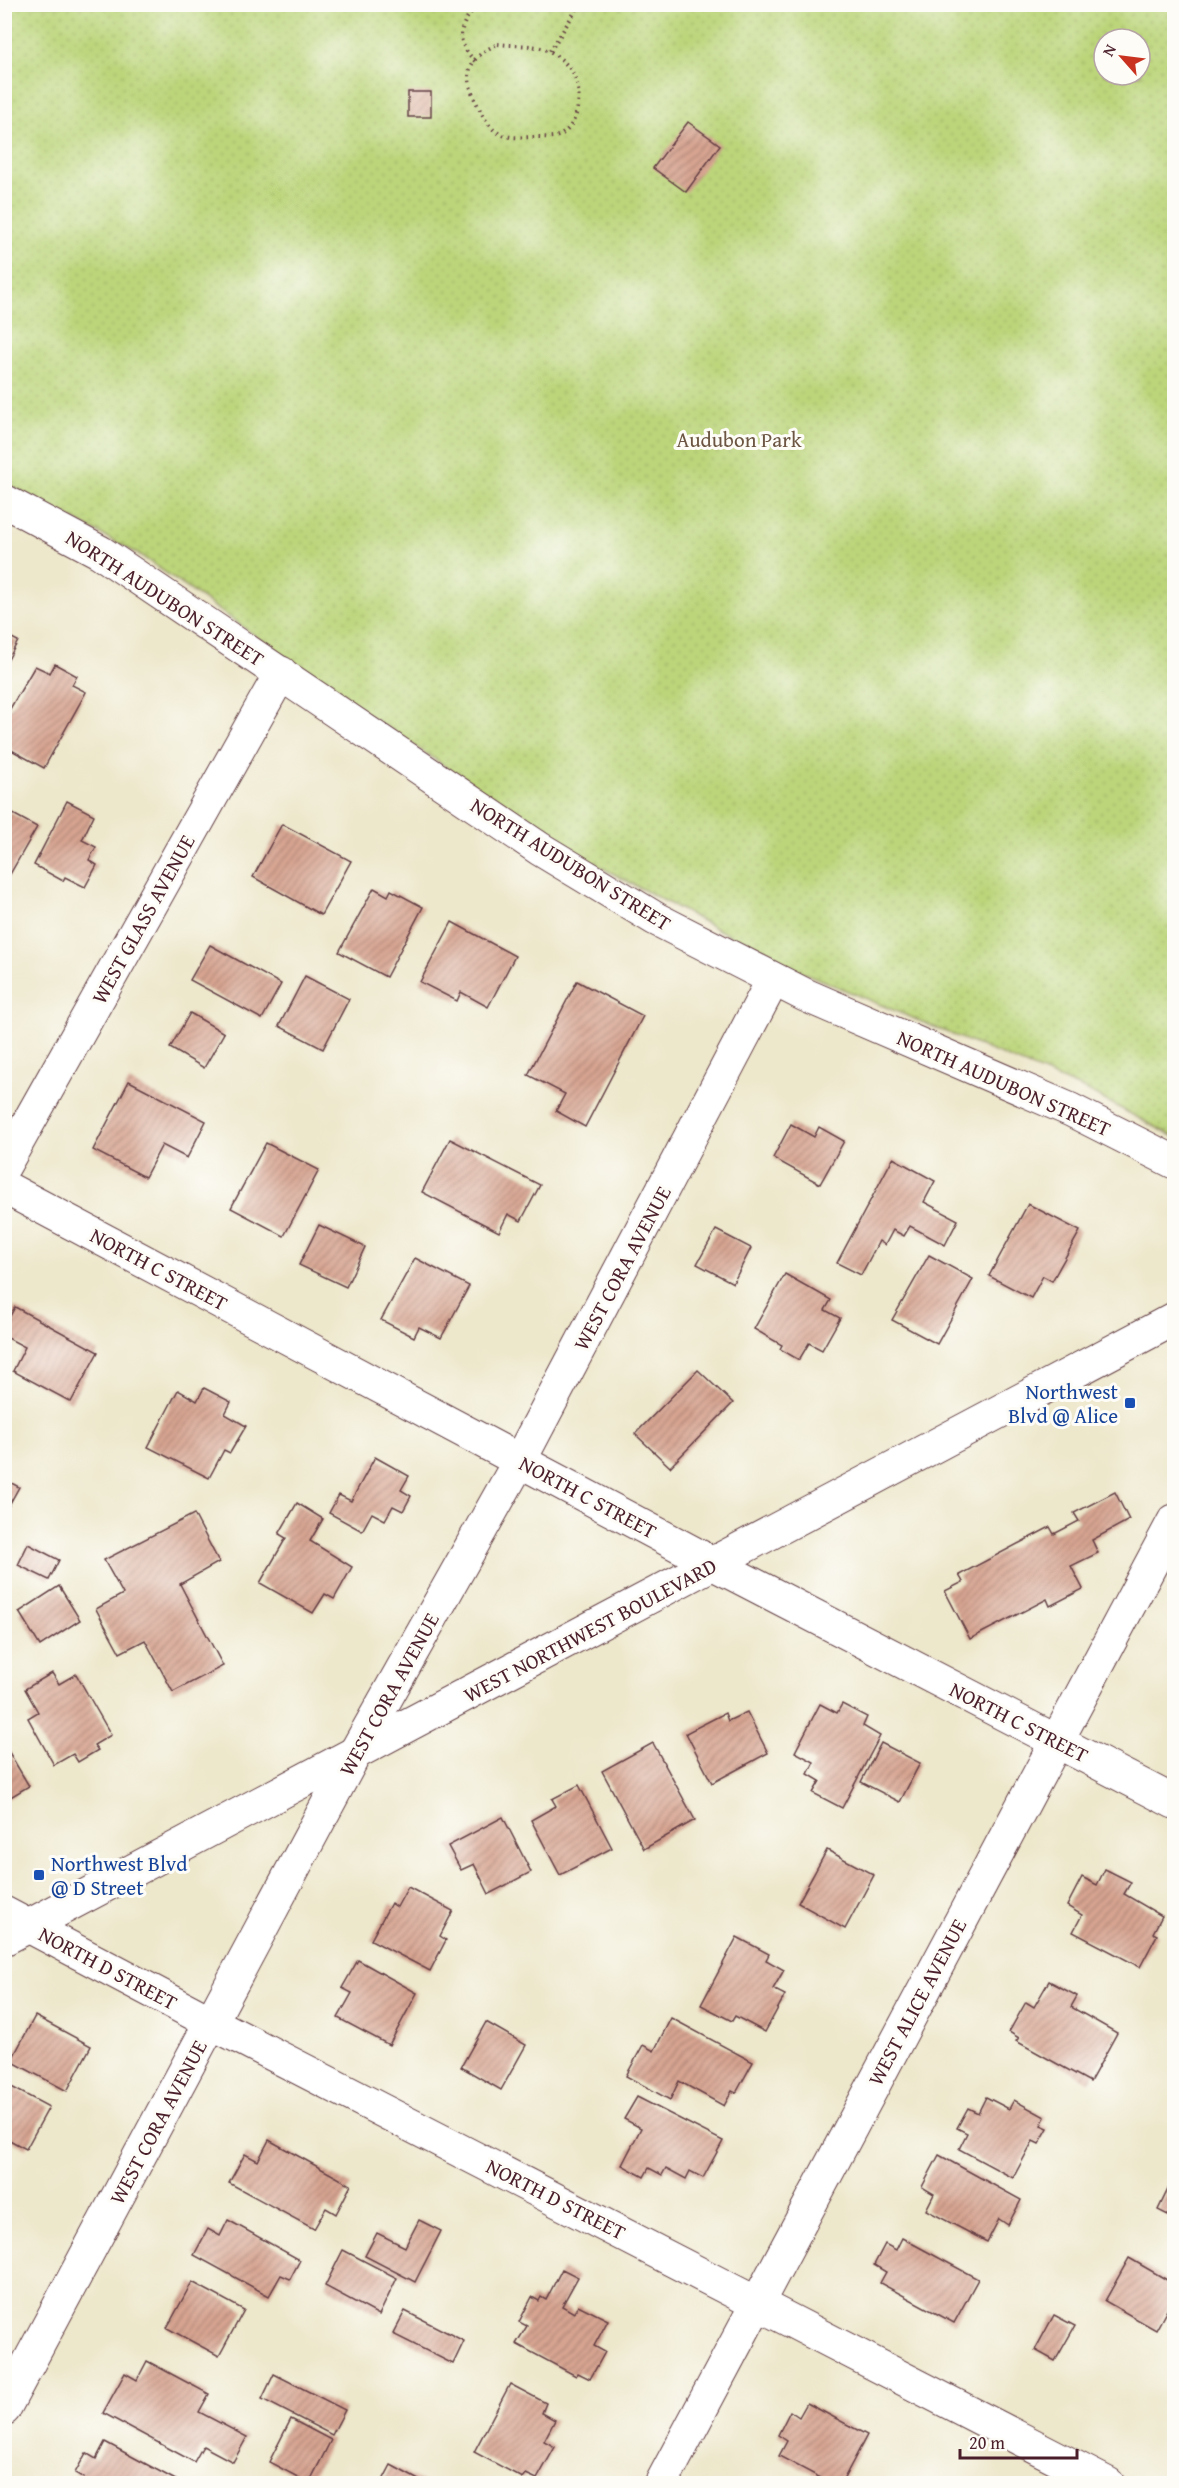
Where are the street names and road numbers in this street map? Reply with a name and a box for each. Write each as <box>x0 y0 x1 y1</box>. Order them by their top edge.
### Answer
street label: NORTH AUDUBON STREET <box>60 522 270 674</box>
street label: NORTH AUDUBON STREET <box>465 790 677 938</box>
street label: WEST GLASS AVENUE <box>84 828 203 1009</box>
street label: NORTH AUDUBON STREET <box>892 1022 1116 1144</box>
street label: WEST CORA AVENUE <box>565 1180 679 1356</box>
street label: NORTH C STREET <box>85 1220 233 1318</box>
street label: NORTH C STREET <box>514 1448 662 1546</box>
street label: WEST NORTHWEST BOULEVARD <box>458 1550 722 1710</box>
street label: WEST CORA AVENUE <box>331 1606 447 1781</box>
street label: NORTH C STREET <box>944 1674 1094 1770</box>
street label: WEST ALICE AVENUE <box>860 1913 974 2091</box>
street label: NORTH D STREET <box>33 1918 183 2018</box>
street label: WEST CORA AVENUE <box>101 2034 215 2210</box>
street label: NORTH D STREET <box>481 2150 631 2248</box>

